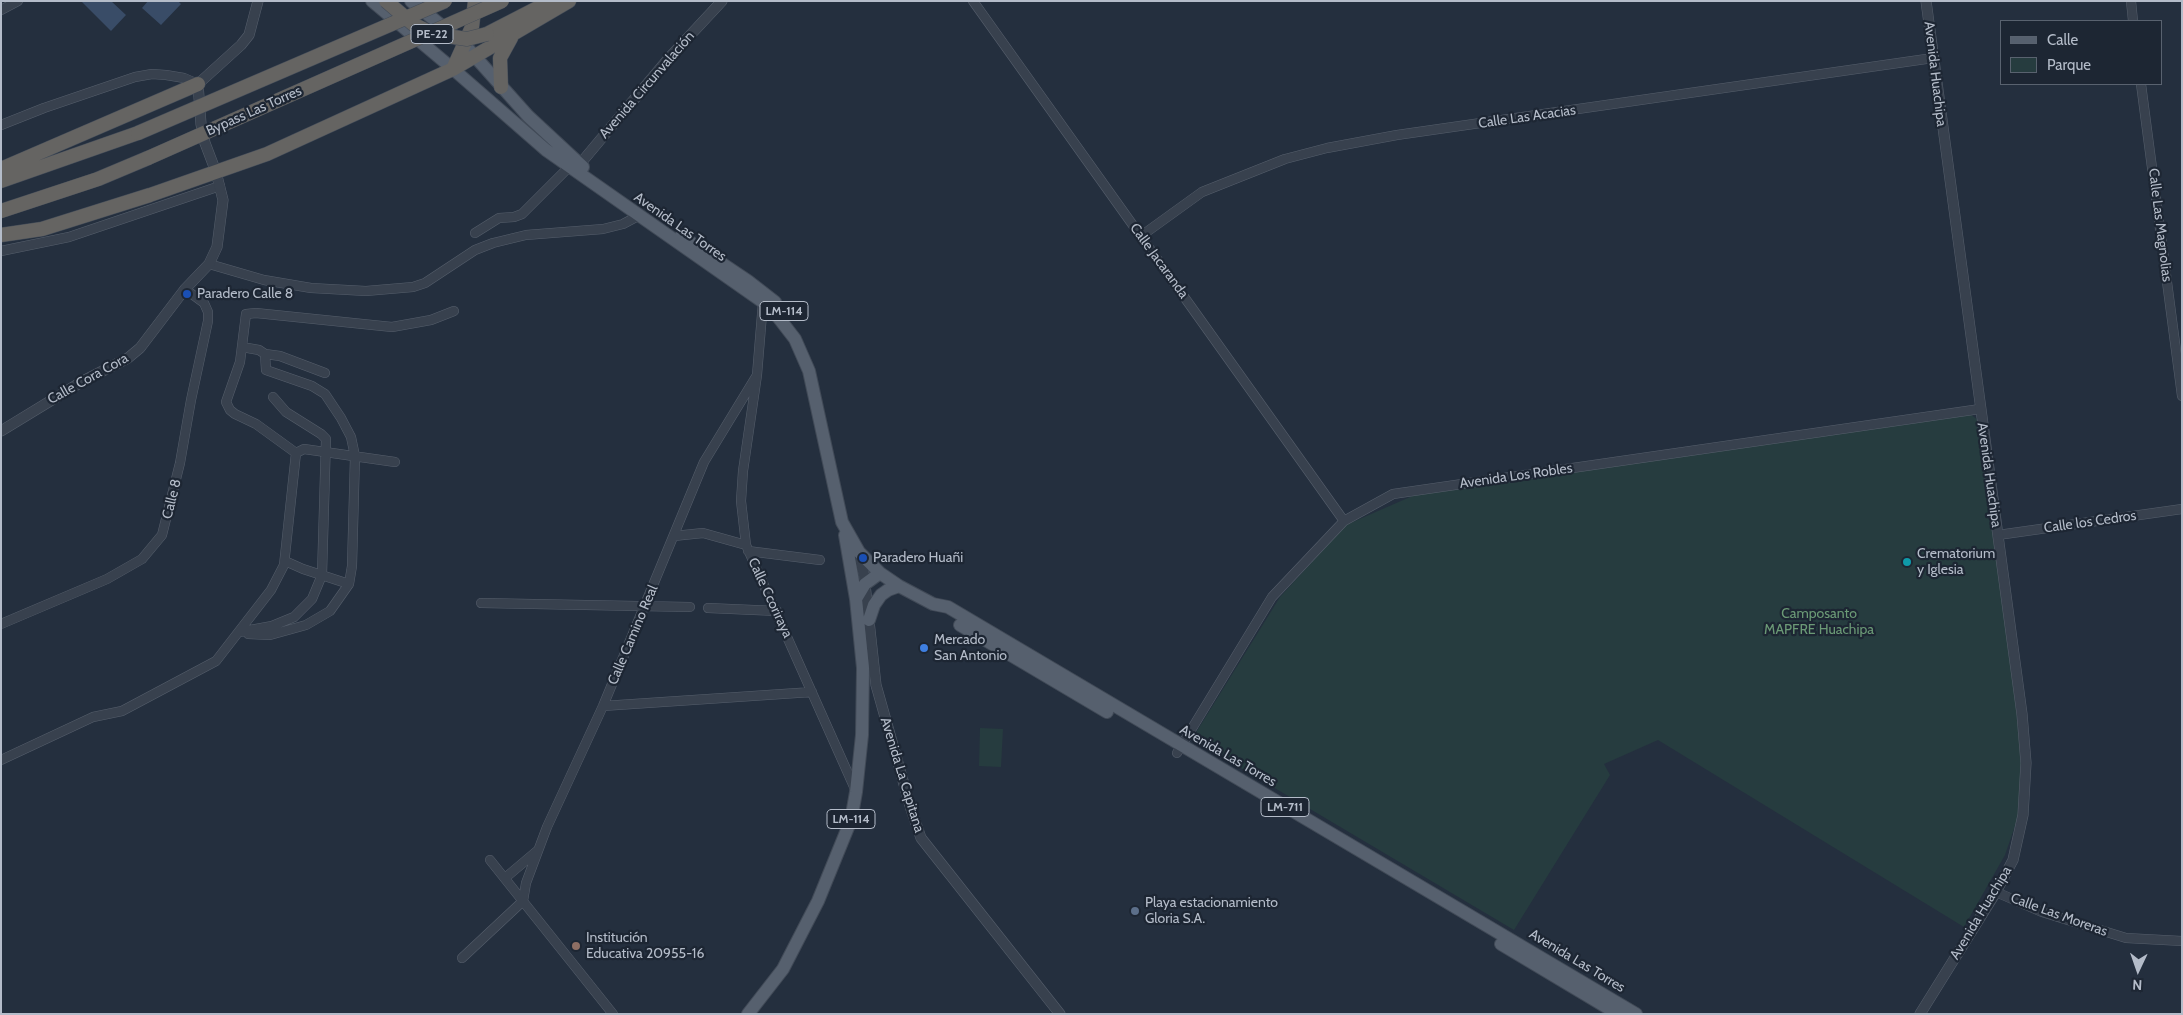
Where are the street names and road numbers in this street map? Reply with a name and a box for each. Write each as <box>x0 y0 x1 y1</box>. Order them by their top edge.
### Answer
street label: Avenida Huachipa <box>1920 21 1950 127</box>
road number: PE-22 <box>411 24 453 44</box>
street label: Avenida Circunvalación <box>596 28 698 142</box>
street label: Bypass Las Torres <box>204 82 304 140</box>
street label: Calle Las Acacias <box>1477 102 1577 132</box>
street label: Calle Las Magnolias <box>2145 167 2175 283</box>
street label: Avenida Las Torres <box>631 189 729 265</box>
street label: Calle Jacaranda <box>1126 220 1192 302</box>
road number: LM-114 <box>760 302 808 321</box>
street label: Calle Cora Cora <box>45 350 131 408</box>
street label: Avenida Huachipa <box>1973 421 2005 529</box>
street label: Avenida Los Robles <box>1458 460 1574 492</box>
street label: Calle 8 <box>159 477 185 521</box>
street label: Calle los Cedros <box>2043 507 2137 537</box>
street label: Calle Ccoriraya <box>744 555 796 641</box>
street label: Calle Camino Real <box>604 583 662 687</box>
street label: Avenida La Capitana <box>877 715 927 835</box>
street label: Avenida Las Torres <box>1177 722 1279 790</box>
road number: LM-711 <box>1261 798 1309 816</box>
road number: LM-114 <box>827 810 875 829</box>
street label: Avenida Huachipa <box>1947 863 2015 963</box>
street label: Calle Las Moreras <box>2008 890 2110 940</box>
street label: Avenida Las Torres <box>1526 926 1628 996</box>

